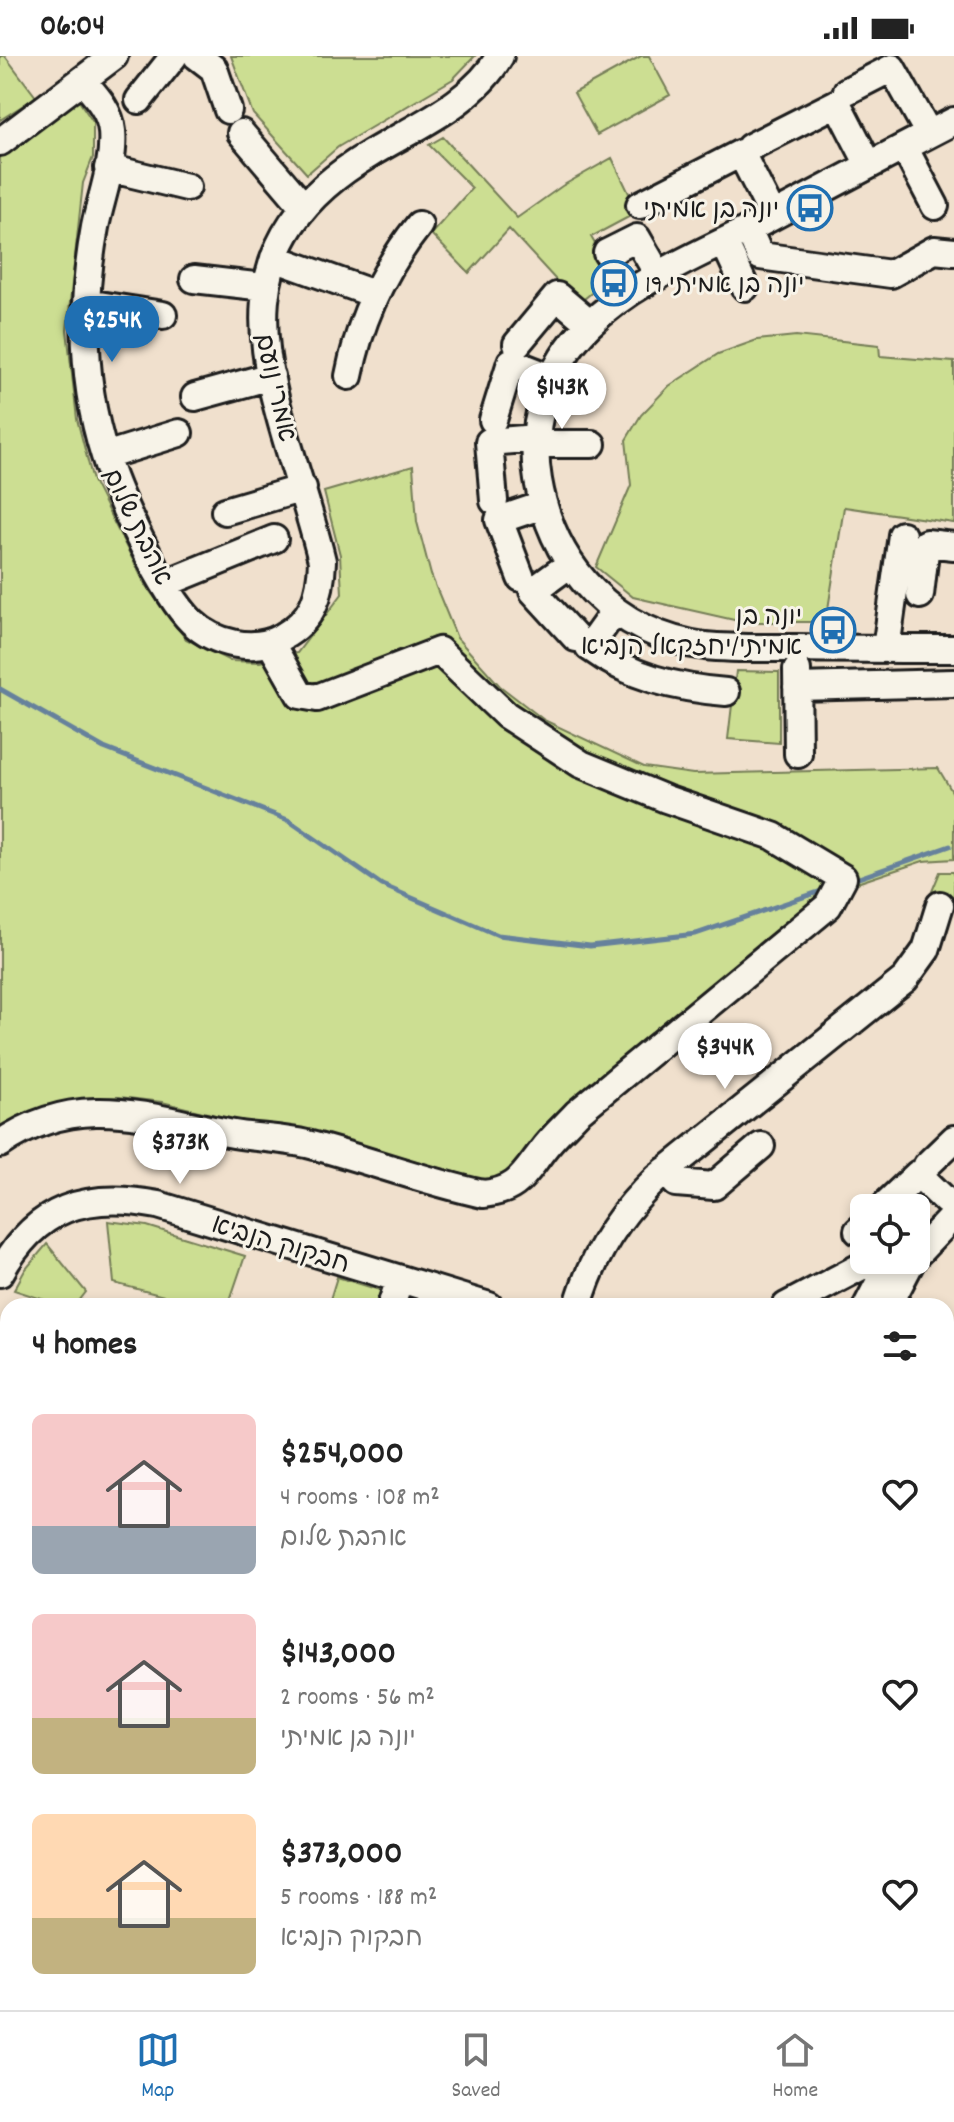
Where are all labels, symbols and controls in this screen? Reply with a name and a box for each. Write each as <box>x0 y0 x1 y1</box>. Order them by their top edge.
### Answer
text: 06:04 <box>40 7 105 50</box>
bus stop icon: יונה בן אמיתי <box>786 184 834 232</box>
place label: יונה בן אמיתי <box>643 193 779 230</box>
bus stop icon: יונה בן אמיתי 19 <box>590 259 638 307</box>
place label: יונה בן אמיתי 19 <box>645 268 804 305</box>
pin: $254K <box>56 296 168 364</box>
text: $254K <box>82 303 142 340</box>
street label: אמרי נועם <box>243 330 304 446</box>
pin: $143K <box>506 363 618 431</box>
text: $143K <box>535 370 589 407</box>
street label: אהבת שלום <box>91 462 180 593</box>
place label: יונה בן אמיתי/יחזקאל הנביא <box>581 600 802 667</box>
bus stop icon: יונה בן אמיתי/יחזקאל הנביא <box>809 606 857 654</box>
pin: $344K <box>669 1023 781 1091</box>
text: $344K <box>696 1030 754 1067</box>
pin: $373K <box>124 1118 236 1186</box>
text: $373K <box>151 1125 209 1162</box>
map controls <box>850 1194 930 1274</box>
button: locate <box>850 1194 930 1274</box>
street label: חבקוק הנביא <box>206 1208 354 1285</box>
text: 4 homes <box>32 1322 137 1371</box>
icon: filters <box>878 1324 922 1368</box>
text: $254,000 <box>280 1431 404 1480</box>
icon: home <box>96 1446 192 1542</box>
icon: heart <box>878 1472 922 1516</box>
text: 4 rooms · 108 m² <box>280 1480 440 1517</box>
text: אהבת שלום <box>280 1521 407 1558</box>
text: $143,000 <box>280 1631 396 1680</box>
icon: home <box>96 1646 192 1742</box>
icon: heart <box>878 1672 922 1716</box>
text: 2 rooms · 56 m² <box>280 1680 435 1717</box>
text: יונה בן אמיתי <box>280 1721 416 1758</box>
text: $373,000 <box>280 1831 403 1880</box>
icon: home <box>96 1846 192 1942</box>
icon: heart <box>878 1872 922 1916</box>
text: 5 rooms · 188 m² <box>280 1880 437 1917</box>
text: חבקוק הנביא <box>280 1921 423 1958</box>
tab: Map <box>136 2028 180 2107</box>
tab: Saved <box>451 2028 501 2107</box>
tab: Home <box>772 2028 818 2107</box>

